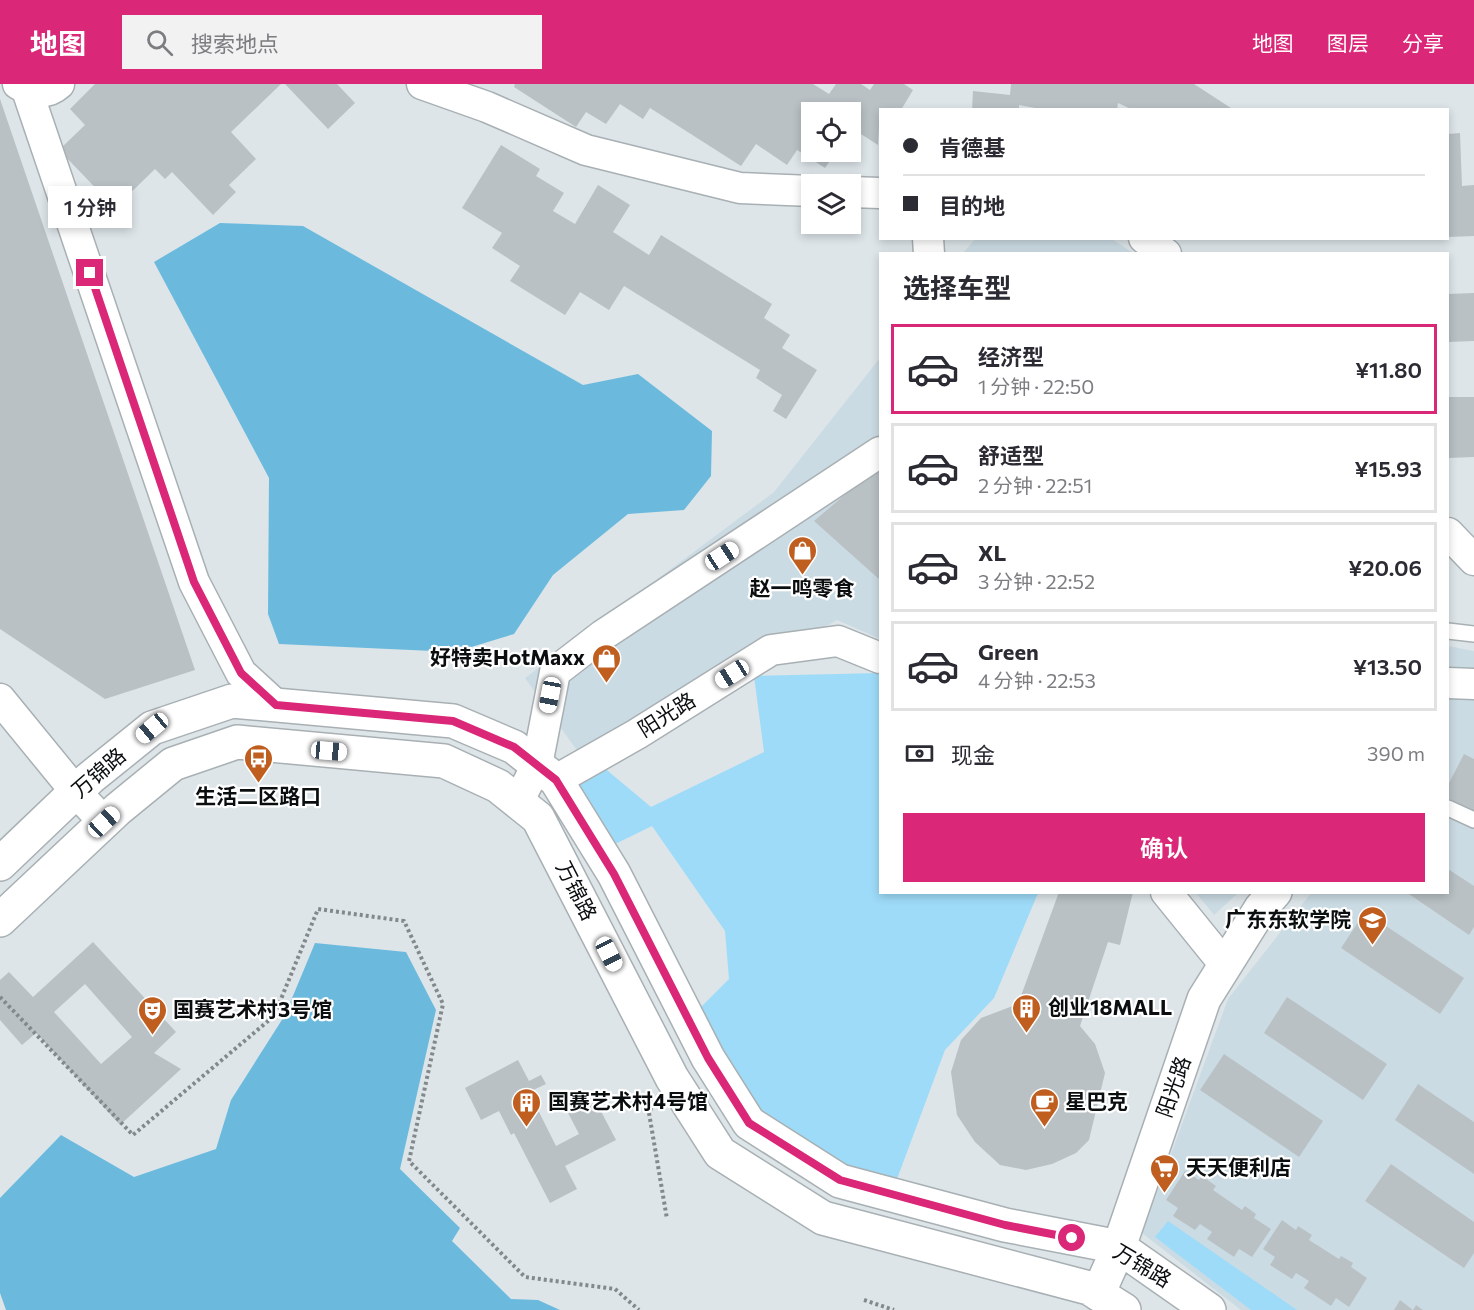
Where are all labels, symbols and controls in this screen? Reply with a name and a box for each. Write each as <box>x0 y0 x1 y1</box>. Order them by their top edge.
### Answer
search box <box>122 15 542 69</box>
text: 地图 <box>30 26 86 60</box>
icon: search <box>143 26 176 59</box>
text: 搜索地点 <box>191 30 279 57</box>
text: 地图 <box>1252 30 1294 55</box>
text: 图层 <box>1327 30 1369 55</box>
text: 分享 <box>1402 30 1444 55</box>
map controls <box>801 102 861 234</box>
button: locate <box>801 102 861 162</box>
text: 肯德基 <box>939 134 1005 161</box>
button: layers <box>801 174 861 234</box>
callout: 1 分钟 <box>48 186 132 228</box>
text: 目的地 <box>939 192 1005 219</box>
text: 1 分钟 <box>64 195 116 219</box>
route end <box>76 259 103 286</box>
text: 选择车型 <box>903 271 1011 304</box>
icon: car <box>906 342 960 396</box>
text: 经济型 <box>978 343 1044 370</box>
text: ¥11.80 <box>1355 356 1422 383</box>
text: 1 分钟 · 22:50 <box>978 374 1094 398</box>
icon: car <box>906 441 960 495</box>
text: 舒适型 <box>978 442 1044 469</box>
text: ¥15.93 <box>1355 455 1422 482</box>
text: 2 分钟 · 22:51 <box>978 473 1092 497</box>
shop icon: 赵一鸣零食 <box>786 534 818 576</box>
car <box>702 539 742 573</box>
text: XL <box>978 539 1006 566</box>
icon: car <box>906 540 960 594</box>
text: ¥20.06 <box>1348 554 1422 581</box>
text: 3 分钟 · 22:52 <box>978 569 1095 593</box>
place label: 赵一鸣零食 <box>750 575 855 600</box>
text: Green <box>978 638 1039 665</box>
icon: car <box>906 639 960 693</box>
shop icon: 好特卖HotMaxx <box>590 642 622 684</box>
place label: 好特卖HotMaxx <box>430 644 585 669</box>
text: ¥13.50 <box>1353 653 1422 680</box>
car <box>712 657 752 691</box>
text: 4 分钟 · 22:53 <box>978 668 1096 692</box>
car <box>538 676 562 714</box>
street label: 阳光路 <box>633 686 700 741</box>
car <box>132 710 172 746</box>
icon: cash <box>903 737 936 770</box>
car <box>310 740 348 762</box>
text: 现金 <box>951 741 995 768</box>
text: 390 m <box>1367 741 1425 765</box>
street label: 万锦路 <box>66 742 130 802</box>
bus stop icon: 生活二区路口 <box>242 742 274 784</box>
place label: 生活二区路口 <box>195 783 321 808</box>
car <box>85 803 123 841</box>
button: 确认 <box>903 813 1425 882</box>
street label: 万锦路 <box>552 857 603 924</box>
school or university icon: 广东东软学院 <box>1356 904 1388 946</box>
place label: 广东东软学院 <box>1225 906 1351 931</box>
car <box>593 934 625 974</box>
building icon: 创业18MALL <box>1011 992 1043 1034</box>
theatre icon: 国赛艺术村3号馆 <box>136 994 168 1036</box>
place label: 创业18MALL <box>1048 994 1172 1019</box>
place label: 国赛艺术村3号馆 <box>173 996 332 1021</box>
street label: 阳光路 <box>1151 1053 1195 1120</box>
building icon: 国赛艺术村4号馆 <box>511 1086 543 1128</box>
cafe icon: 星巴克 <box>1028 1086 1060 1128</box>
place label: 国赛艺术村4号馆 <box>548 1088 708 1113</box>
place label: 星巴克 <box>1065 1088 1128 1113</box>
supermarket icon: 天天便利店 <box>1149 1152 1181 1194</box>
place label: 天天便利店 <box>1186 1154 1291 1179</box>
route start <box>1058 1224 1085 1251</box>
street label: 万锦路 <box>1109 1238 1176 1292</box>

